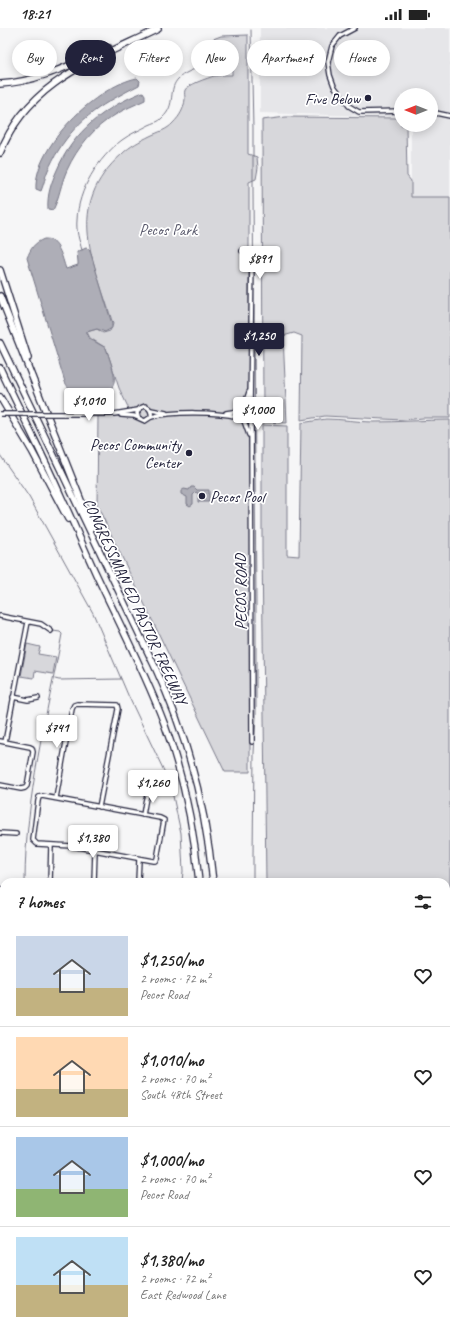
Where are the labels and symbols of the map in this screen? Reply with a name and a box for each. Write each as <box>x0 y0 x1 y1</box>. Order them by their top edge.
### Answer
north arrow <box>394 88 438 132</box>
place label: Five Below <box>305 89 362 109</box>
marker: Five Below <box>363 93 373 103</box>
park label: Pecos Park <box>139 220 198 240</box>
pin: $891 <box>236 246 284 280</box>
pin: $1,250 <box>226 323 292 357</box>
pin: $1,010 <box>56 388 122 422</box>
pin: $1,000 <box>225 397 291 431</box>
place label: Pecos Community Center <box>90 435 183 473</box>
marker: Pecos Community Center <box>184 448 194 458</box>
place label: Pecos Pool <box>210 487 267 507</box>
marker: Pecos Pool <box>197 491 207 501</box>
street label: CONGRESSMAN ED PASTOR FREEWAY <box>78 495 193 711</box>
street label: PECOS ROAD <box>231 552 251 630</box>
pin: $741 <box>33 715 81 749</box>
pin: $1,260 <box>120 770 186 804</box>
pin: $1,380 <box>60 825 126 859</box>

